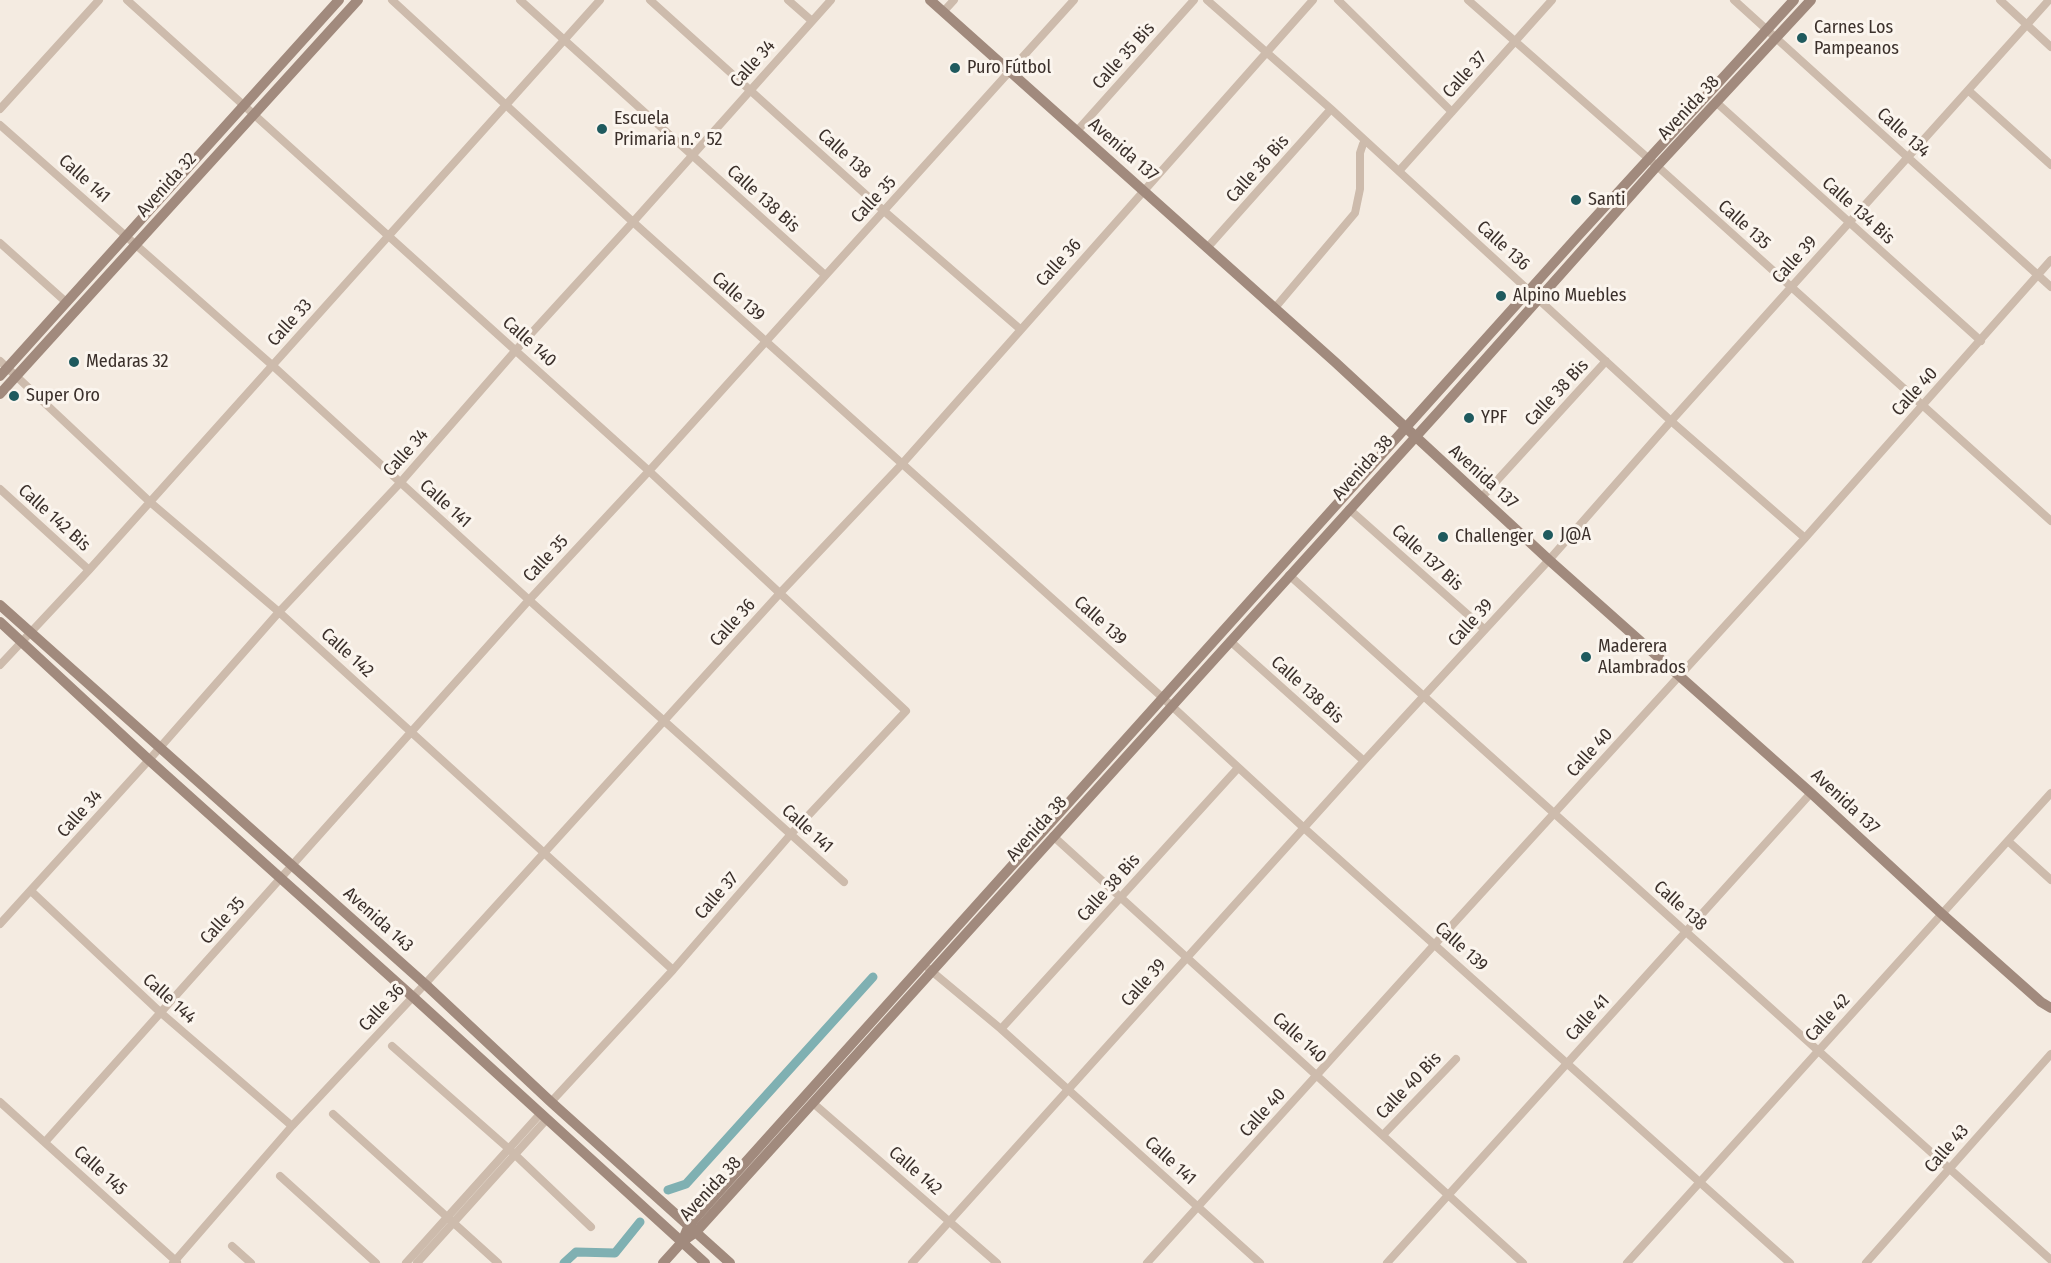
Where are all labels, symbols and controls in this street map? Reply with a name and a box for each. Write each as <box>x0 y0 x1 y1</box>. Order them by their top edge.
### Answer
place label: Carnes Los Pampeanos <box>1814 17 1899 60</box>
street label: Calle 35 Bis <box>1088 18 1160 94</box>
marker: Carnes Los Pampeanos <box>1795 31 1809 45</box>
street label: Calle 34 <box>726 36 780 92</box>
street label: Calle 37 <box>1438 47 1492 103</box>
place label: Puro Fútbol <box>967 57 1051 79</box>
marker: Puro Fútbol <box>948 61 962 75</box>
street label: Avenida 38 <box>1654 71 1724 145</box>
street label: Calle 134 <box>1872 104 1934 162</box>
place label: Escuela Primaria n.° 52 <box>614 108 722 150</box>
street label: Avenida 137 <box>1084 114 1162 186</box>
marker: Escuela Primaria n.° 52 <box>595 122 609 136</box>
street label: Calle 138 <box>813 124 875 184</box>
street label: Calle 36 Bis <box>1222 131 1294 207</box>
street label: Avenida 32 <box>133 148 201 222</box>
street label: Calle 141 <box>54 150 114 208</box>
street label: Calle 138 Bis <box>722 161 804 237</box>
street label: Calle 35 <box>847 172 901 228</box>
street label: Calle 134 Bis <box>1817 173 1899 249</box>
place label: Santi <box>1588 189 1626 211</box>
marker: Santi <box>1569 193 1583 207</box>
street label: Calle 135 <box>1713 196 1775 254</box>
street label: Calle 136 <box>1472 216 1534 276</box>
street label: Calle 39 <box>1768 232 1822 288</box>
street label: Calle 36 <box>1032 235 1086 291</box>
street label: Calle 139 <box>707 268 769 326</box>
place label: Alpino Muebles <box>1513 285 1626 307</box>
marker: Alpino Muebles <box>1494 289 1508 303</box>
street label: Calle 33 <box>263 295 317 351</box>
street label: Calle 140 <box>498 312 560 372</box>
place label: Medaras 32 <box>86 351 168 373</box>
marker: Medaras 32 <box>67 355 81 369</box>
street label: Calle 38 Bis <box>1521 355 1593 431</box>
street label: Calle 40 <box>1887 363 1943 421</box>
place label: Super Oro <box>26 385 100 407</box>
marker: Super Oro <box>7 389 21 403</box>
place label: YPF <box>1481 407 1507 429</box>
marker: YPF <box>1462 411 1476 425</box>
street label: Calle 34 <box>379 425 433 481</box>
street label: Avenida 38 <box>1328 431 1398 505</box>
street label: Avenida 137 <box>1444 440 1522 514</box>
street label: Calle 141 <box>415 475 475 533</box>
street label: Calle 142 Bis <box>13 480 95 556</box>
street label: Calle 137 Bis <box>1387 520 1467 596</box>
place label: J@A <box>1560 524 1591 546</box>
place label: Challenger <box>1455 526 1533 548</box>
marker: J@A <box>1541 528 1555 542</box>
marker: Challenger <box>1436 530 1450 544</box>
street label: Calle 35 <box>519 531 573 587</box>
street label: Calle 139 <box>1069 592 1131 650</box>
street label: Calle 36 <box>706 595 760 651</box>
street label: Calle 39 <box>1444 595 1498 651</box>
street label: Calle 142 <box>316 624 378 682</box>
place label: Maderera Alambrados <box>1598 636 1686 678</box>
marker: Maderera Alambrados <box>1579 650 1593 664</box>
street label: Calle 138 Bis <box>1266 652 1348 728</box>
street label: Calle 40 <box>1562 724 1618 782</box>
street label: Avenida 137 <box>1806 765 1884 839</box>
street label: Calle 34 <box>53 786 107 842</box>
street label: Avenida 38 <box>1002 792 1072 866</box>
street label: Calle 141 <box>777 800 837 858</box>
street label: Calle 38 Bis <box>1073 850 1145 926</box>
street label: Calle 37 <box>691 868 743 924</box>
street label: Calle 138 <box>1649 876 1711 936</box>
street label: Avenida 143 <box>339 883 417 957</box>
street label: Calle 35 <box>196 893 250 949</box>
street label: Calle 139 <box>1430 918 1492 976</box>
street label: Calle 39 <box>1117 955 1171 1011</box>
street label: Calle 144 <box>138 969 200 1029</box>
street label: Calle 36 <box>355 980 409 1036</box>
street label: Calle 41 <box>1562 990 1614 1046</box>
street label: Calle 42 <box>1801 990 1855 1046</box>
street label: Calle 140 <box>1268 1008 1330 1068</box>
street label: Calle 40 Bis <box>1372 1048 1446 1124</box>
street label: Calle 40 <box>1235 1084 1291 1142</box>
street label: Calle 43 <box>1920 1121 1974 1177</box>
street label: Calle 141 <box>1140 1132 1200 1190</box>
street label: Calle 145 <box>69 1142 131 1200</box>
street label: Calle 142 <box>884 1142 946 1200</box>
street label: Avenida 38 <box>676 1152 746 1226</box>

